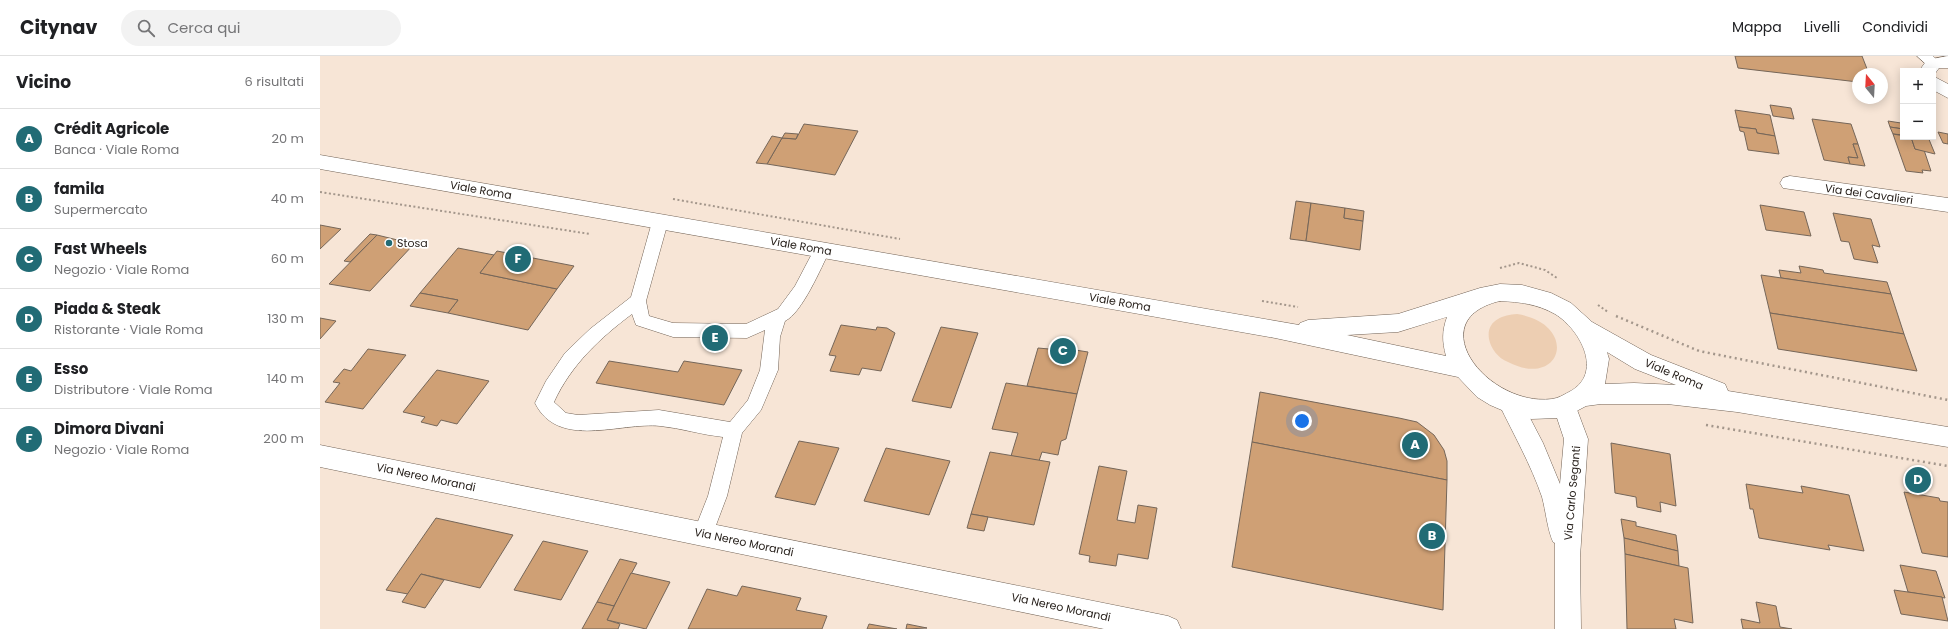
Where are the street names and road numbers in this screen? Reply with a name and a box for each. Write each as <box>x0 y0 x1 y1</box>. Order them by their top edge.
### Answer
street label: Viale Roma <box>449 177 513 203</box>
street label: Via dei Cavalieri <box>1824 180 1914 208</box>
street label: Viale Roma <box>769 233 833 259</box>
street label: Viale Roma <box>1088 289 1152 315</box>
street label: Viale Roma <box>1642 354 1706 394</box>
street label: Via Carlo Seganti <box>1560 445 1584 541</box>
street label: Via Nereo Morandi <box>375 459 477 495</box>
street label: Via Nereo Morandi <box>693 524 795 560</box>
street label: Via Nereo Morandi <box>1010 589 1112 625</box>

